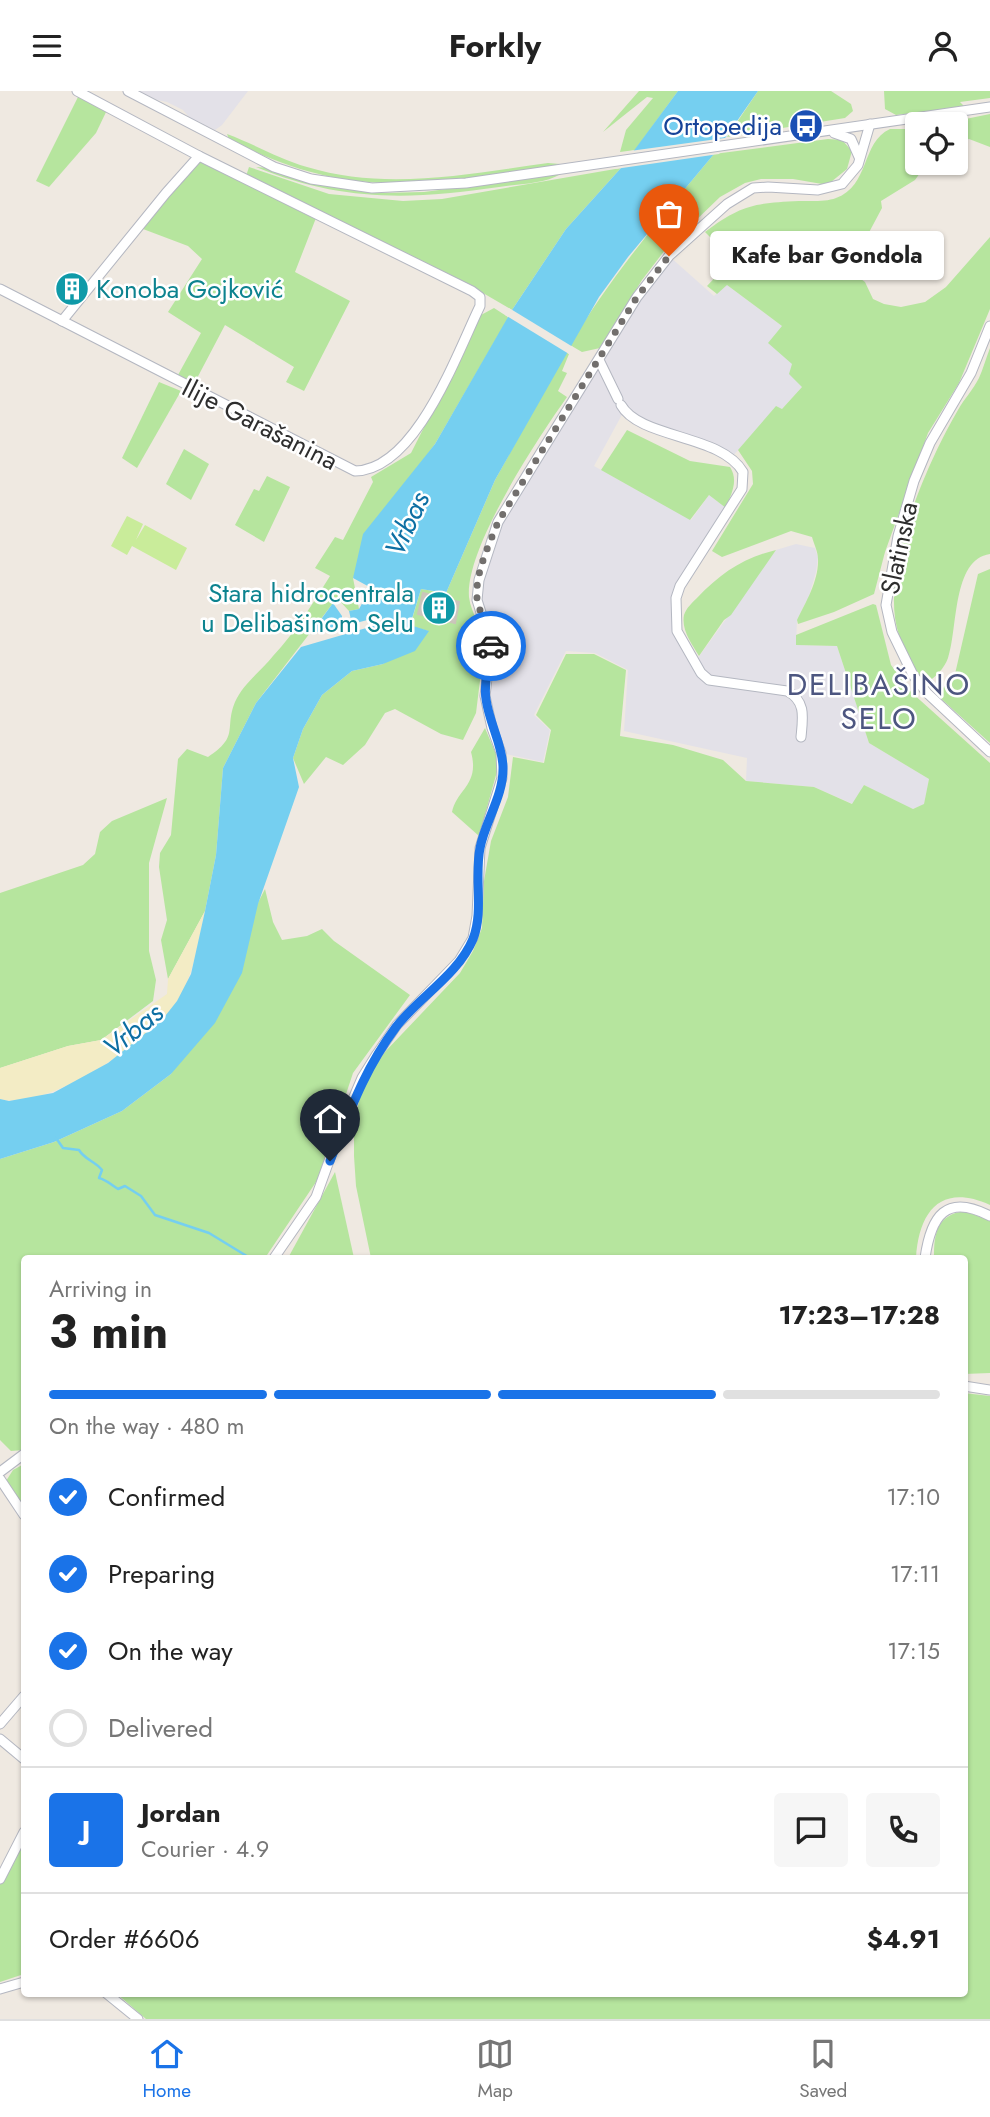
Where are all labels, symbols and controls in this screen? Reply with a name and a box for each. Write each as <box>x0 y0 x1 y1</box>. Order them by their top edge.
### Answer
text: Forkly <box>449 23 541 69</box>
icon: menu <box>28 27 66 65</box>
icon: person <box>924 27 962 65</box>
place label: Ortopedija <box>663 107 782 145</box>
bus stop icon: Ortopedija <box>787 107 825 145</box>
map controls <box>905 112 968 175</box>
button: locate <box>905 112 968 175</box>
pin <box>639 184 699 256</box>
icon: bag <box>650 195 688 233</box>
callout: Kafe bar Gondola <box>711 231 945 281</box>
text: Kafe bar Gondola <box>731 238 923 272</box>
building icon: Konoba Gojković <box>53 270 91 308</box>
place label: Konoba Gojković <box>96 270 283 308</box>
street label: Ilije Garašanina <box>175 368 345 480</box>
water label: Vrbas <box>374 484 440 563</box>
street label: Slatinska <box>871 498 927 598</box>
place label: Stara hidrocentrala u Delibašinom Selu <box>201 574 414 642</box>
building icon: Stara hidrocentrala u Delibašinom Selu <box>420 589 458 627</box>
courier <box>456 611 526 681</box>
icon: car <box>472 627 510 665</box>
district label: DELIBAŠINO SELO <box>787 663 971 740</box>
water label: Vrbas <box>94 992 173 1067</box>
pin <box>300 1089 360 1161</box>
icon: home <box>311 1100 349 1138</box>
text: Arriving in <box>49 1272 152 1306</box>
text: 17:23–17:28 <box>778 1296 940 1334</box>
text: 3 min <box>49 1299 168 1365</box>
text: On the way · 480 m <box>49 1409 245 1443</box>
icon: check <box>49 1478 87 1516</box>
text: Confirmed <box>108 1478 225 1516</box>
text: 17:10 <box>887 1480 940 1514</box>
icon: check <box>49 1555 87 1593</box>
text: Preparing <box>108 1555 215 1593</box>
text: 17:11 <box>890 1557 940 1591</box>
icon: check <box>49 1632 87 1670</box>
text: On the way <box>108 1632 233 1670</box>
text: 17:15 <box>887 1634 940 1668</box>
text: Delivered <box>108 1709 213 1747</box>
button: chat <box>774 1793 848 1867</box>
button: phone <box>866 1793 940 1867</box>
text: Jordan <box>141 1794 221 1832</box>
text: J <box>82 1811 90 1849</box>
text: Courier · 4.9 <box>141 1832 269 1866</box>
text: Order #6606 <box>49 1920 200 1958</box>
text: $4.91 <box>867 1920 940 1958</box>
tab: Home <box>143 2035 191 2104</box>
tab: Map <box>476 2035 514 2104</box>
tab: Saved <box>799 2035 847 2104</box>

